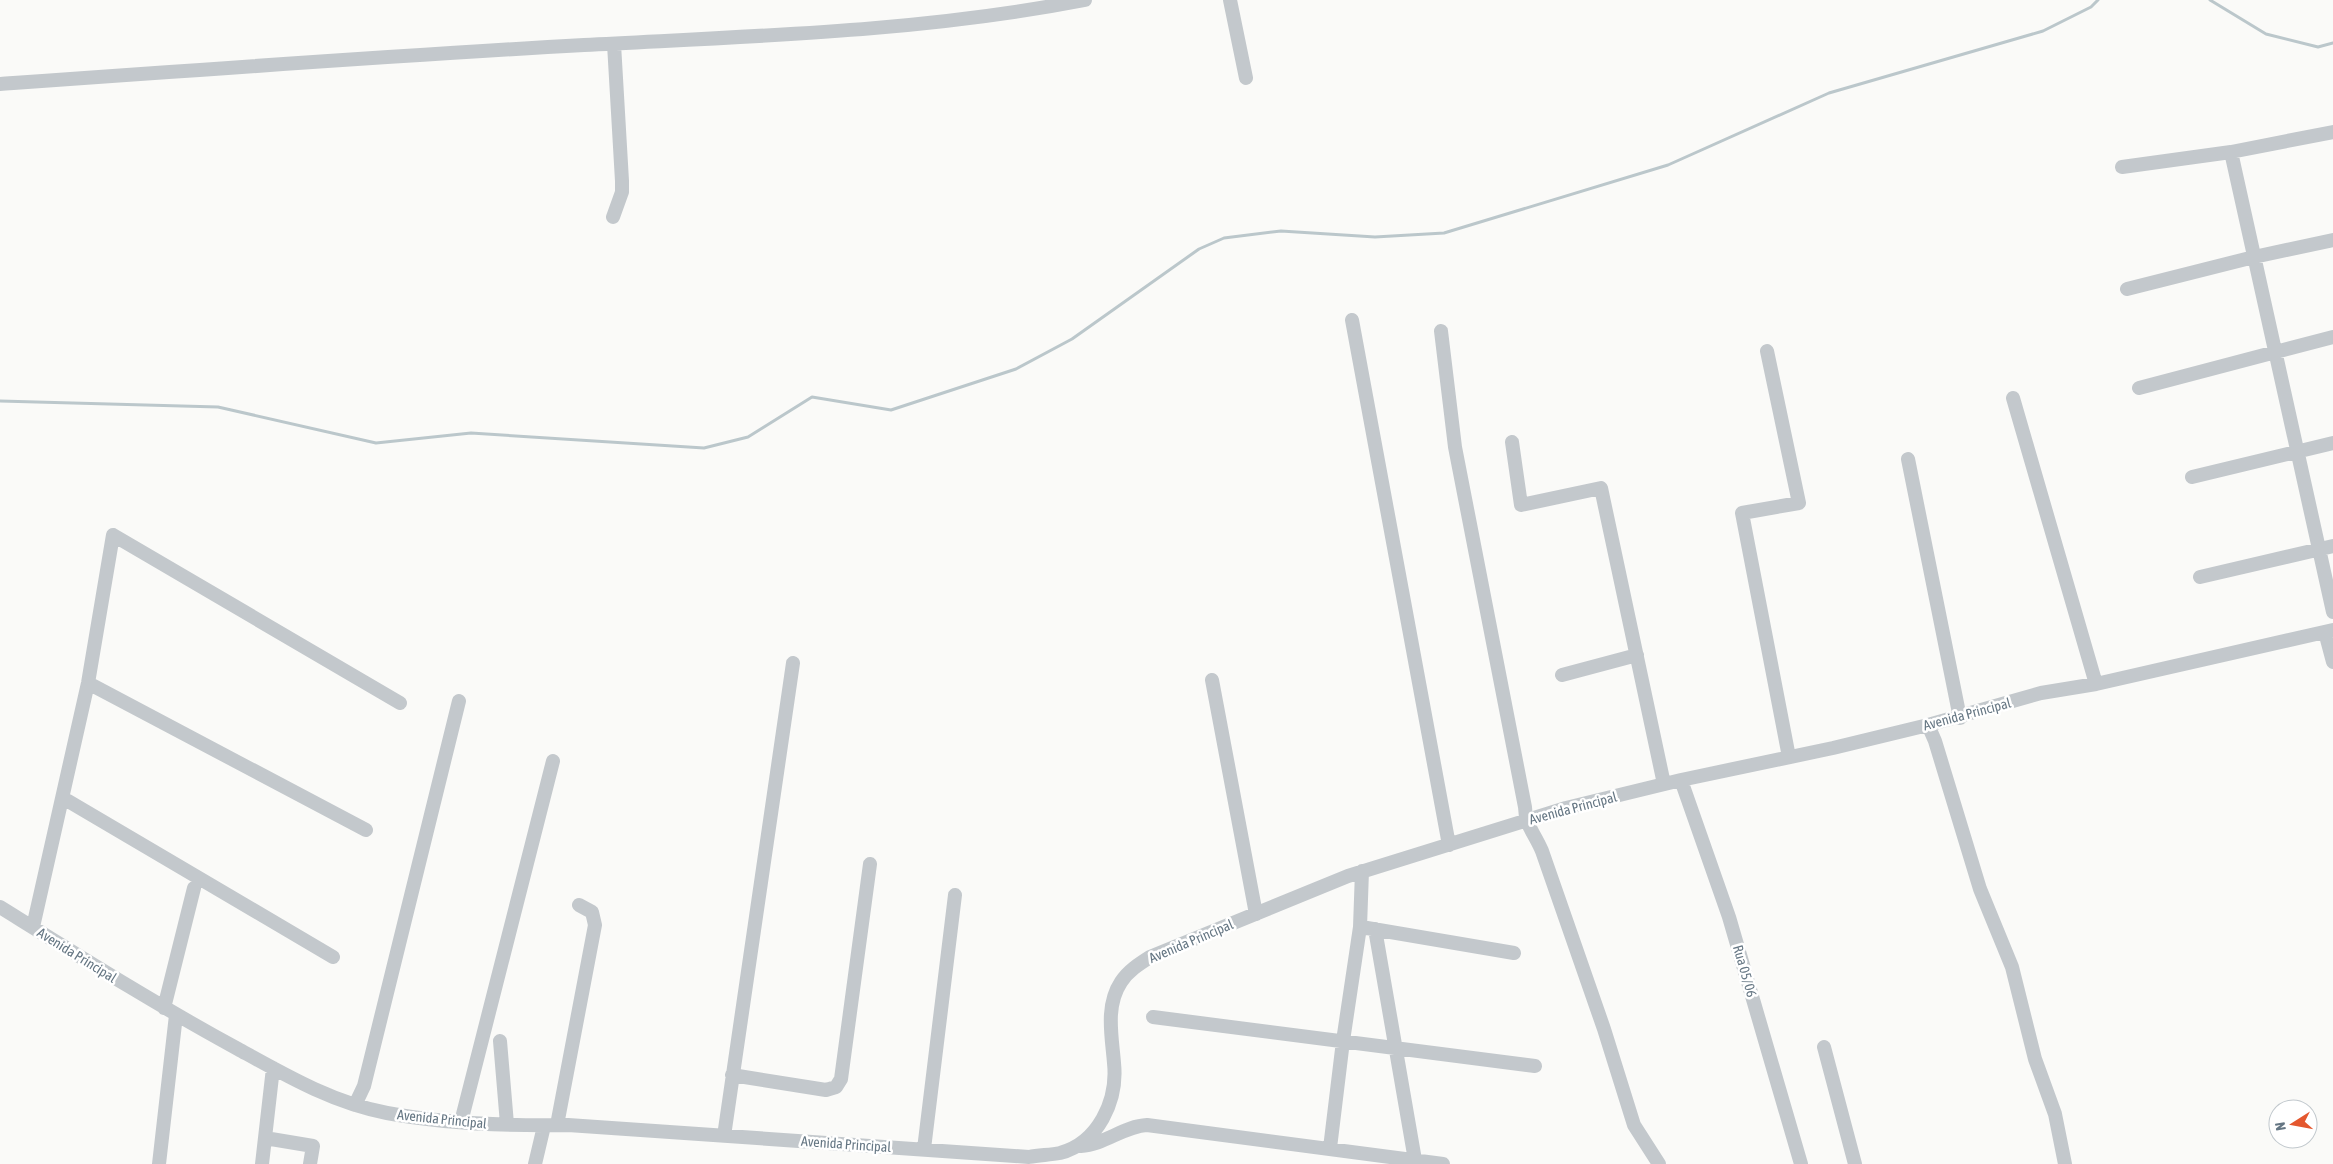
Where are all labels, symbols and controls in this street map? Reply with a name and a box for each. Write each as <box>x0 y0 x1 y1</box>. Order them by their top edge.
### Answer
street label: Avenida Principal <box>1921 695 2013 733</box>
street label: Avenida Principal <box>1527 789 1619 827</box>
street label: Avenida Principal <box>1146 916 1236 966</box>
street label: Avenida Principal <box>35 924 120 986</box>
street label: Rua 05/06 <box>1730 943 1760 999</box>
north arrow <box>2268 1099 2318 1149</box>
street label: Avenida Principal <box>396 1106 488 1132</box>
text: N <box>2272 1121 2289 1132</box>
street label: Avenida Principal <box>800 1133 892 1155</box>

